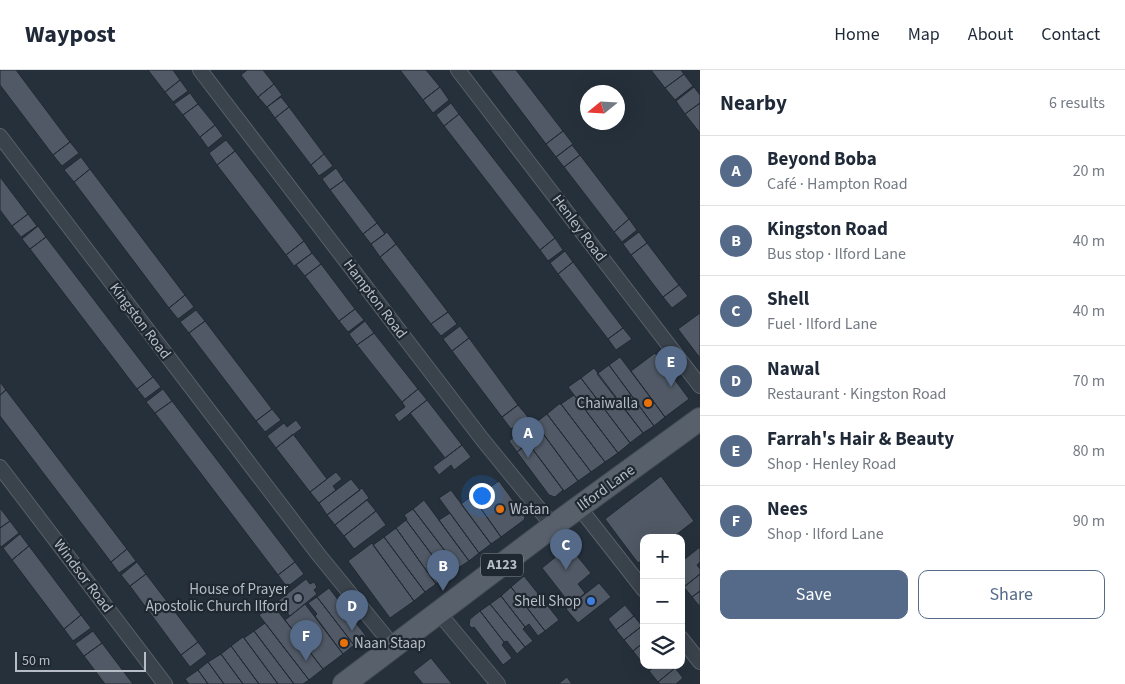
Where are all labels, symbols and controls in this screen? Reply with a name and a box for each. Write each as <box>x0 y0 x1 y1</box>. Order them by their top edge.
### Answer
text: Waypost <box>25 17 116 52</box>
text: Home <box>834 22 880 47</box>
text: Map <box>908 22 940 47</box>
text: About <box>968 22 1013 47</box>
text: Contact <box>1041 22 1100 47</box>
north arrow <box>580 85 625 130</box>
text: Nearby <box>720 88 787 118</box>
text: 6 results <box>1049 92 1105 114</box>
text: Beyond Boba <box>767 146 877 173</box>
text: A <box>731 160 741 182</box>
text: 20 m <box>1073 160 1105 182</box>
text: Café · Hampton Road <box>767 173 908 195</box>
street label: Henley Road <box>547 190 611 266</box>
text: Kingston Road <box>767 216 888 243</box>
text: B <box>731 230 741 252</box>
text: 40 m <box>1073 230 1105 252</box>
text: Bus stop · Ilford Lane <box>767 243 906 265</box>
street label: Hampton Road <box>338 255 412 343</box>
street label: Kingston Road <box>104 279 176 363</box>
text: Shell <box>767 286 809 313</box>
text: C <box>731 300 741 322</box>
text: 40 m <box>1073 300 1105 322</box>
text: Fuel · Ilford Lane <box>767 313 877 335</box>
pin: E <box>655 346 687 387</box>
text: Nawal <box>767 356 820 383</box>
text: D <box>731 370 741 392</box>
text: 70 m <box>1073 370 1105 392</box>
text: Restaurant · Kingston Road <box>767 383 946 405</box>
place label: Chaiwalla <box>577 393 638 414</box>
marker: Chaiwalla <box>642 397 654 409</box>
pin: A <box>512 417 544 458</box>
text: Farrah's Hair & Beauty <box>767 426 954 453</box>
text: E <box>732 440 740 462</box>
text: 80 m <box>1073 440 1105 462</box>
text: Shop · Henley Road <box>767 453 896 475</box>
street label: Ilford Lane <box>573 460 639 516</box>
your location <box>469 483 495 509</box>
text: Nees <box>767 496 808 523</box>
place label: Watan <box>510 499 549 520</box>
marker: Watan <box>494 503 506 515</box>
text: F <box>732 510 740 532</box>
text: 90 m <box>1073 510 1105 532</box>
text: Shop · Ilford Lane <box>767 523 884 545</box>
pin: C <box>550 529 582 570</box>
map controls <box>640 534 685 669</box>
button: + <box>640 534 685 579</box>
street label: Windsor Road <box>48 535 118 617</box>
pin: B <box>427 550 459 591</box>
road number: A123 <box>481 554 523 576</box>
button: Save <box>720 570 908 619</box>
button: Share <box>918 570 1105 619</box>
place label: House of Prayer Apostolic Church Ilford <box>146 579 289 617</box>
button: − <box>640 579 685 624</box>
pin: D <box>336 590 368 631</box>
place label: Shell Shop <box>514 591 581 612</box>
marker: House of Prayer Apostolic Church Ilford <box>292 592 304 604</box>
marker: Shell Shop <box>585 595 597 607</box>
pin: F <box>290 620 322 661</box>
button: layers <box>640 624 685 669</box>
place label: Naan Staap <box>354 633 426 654</box>
marker: Naan Staap <box>338 637 350 649</box>
scale bar <box>15 649 146 672</box>
text: 50 m <box>22 651 50 671</box>

